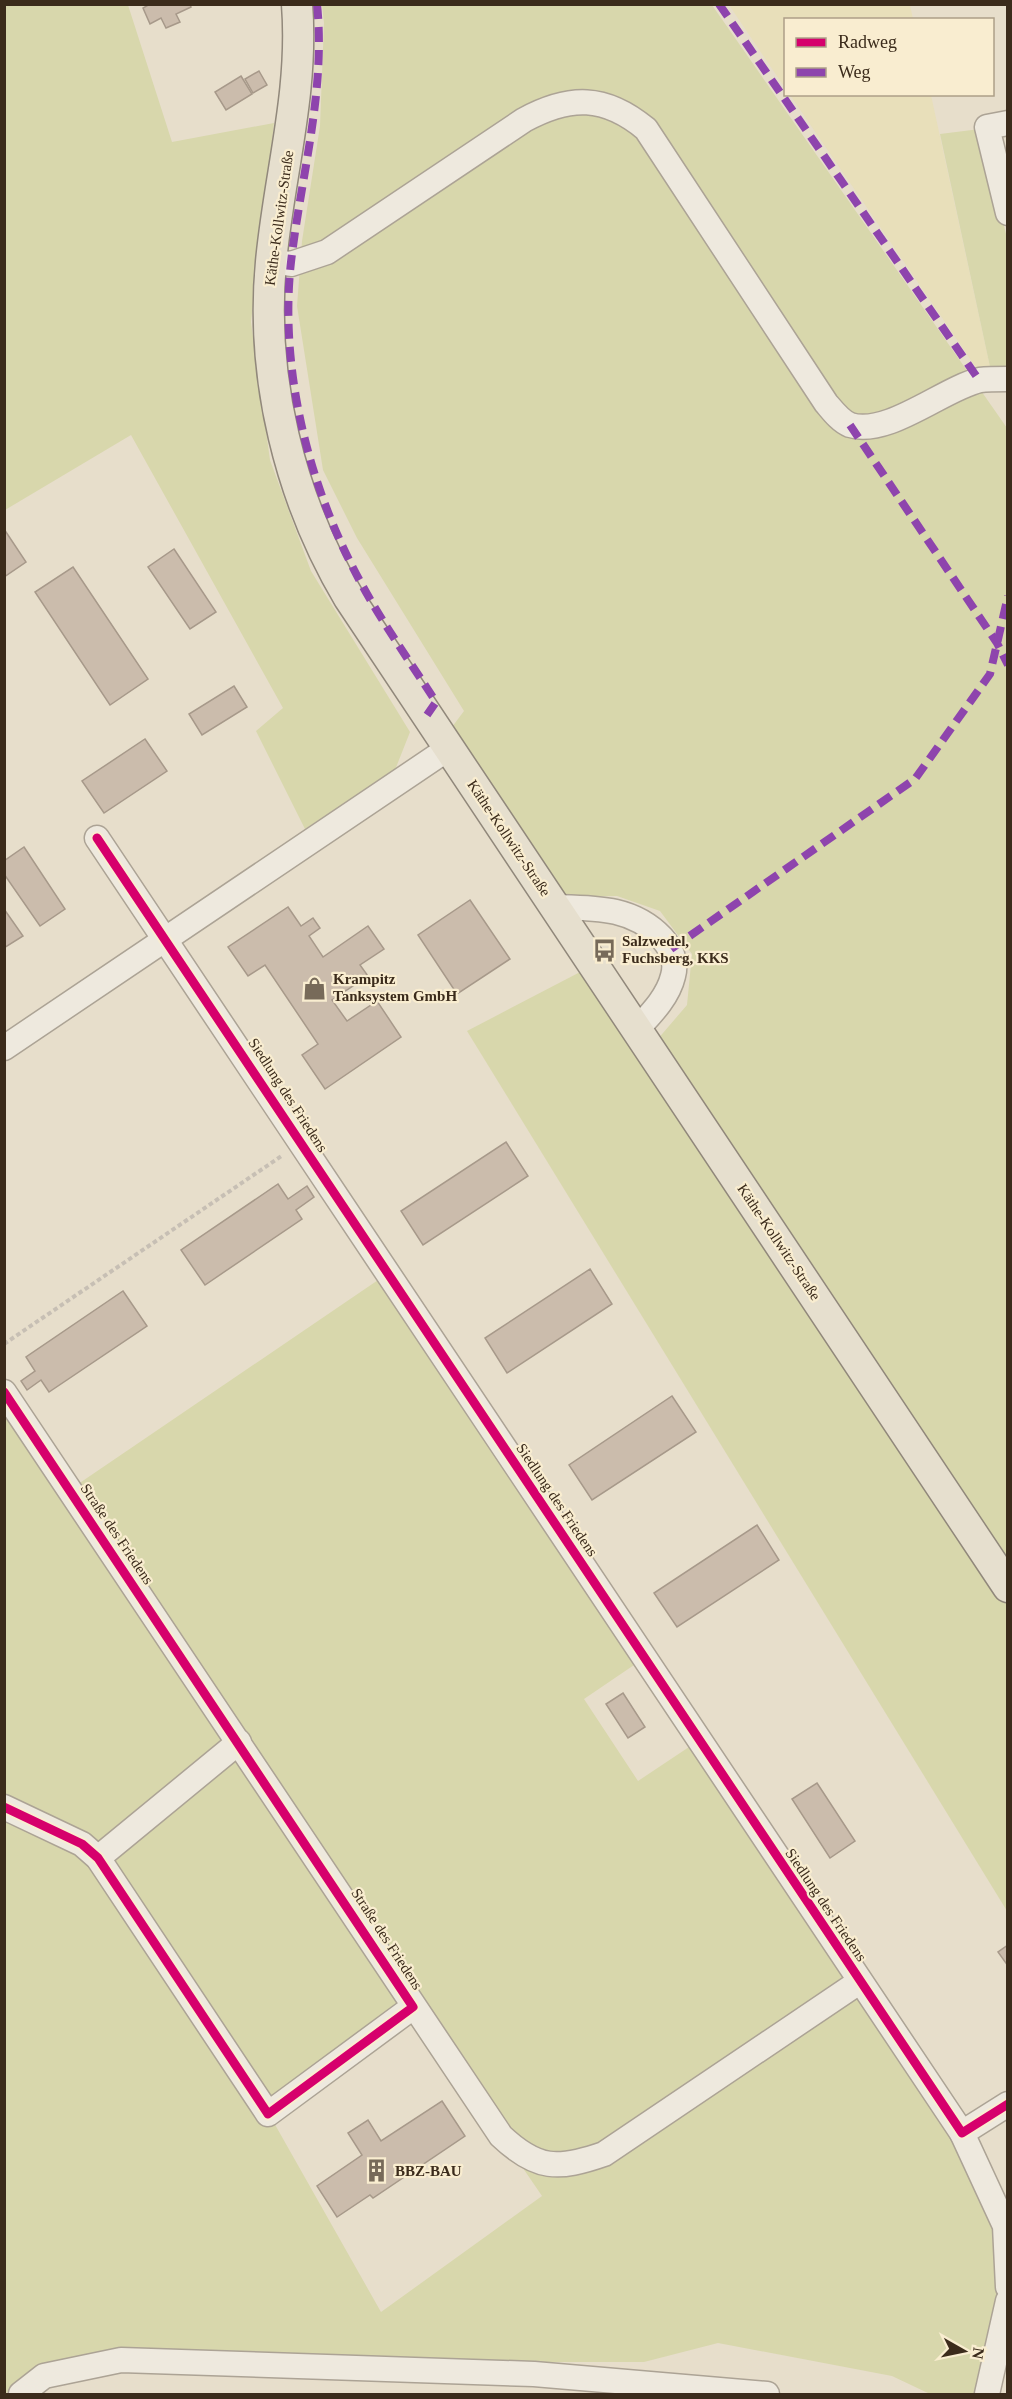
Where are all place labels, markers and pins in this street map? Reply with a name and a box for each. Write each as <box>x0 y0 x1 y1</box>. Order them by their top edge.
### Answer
place label: Salzwedel, Fuchsberg, KKS <box>622 933 729 966</box>
bus stop icon: Salzwedel, Fuchsberg, KKS <box>591 937 617 963</box>
place label: Krampitz Tanksystem GmbH <box>333 971 457 1004</box>
shop icon: Krampitz Tanksystem GmbH <box>302 975 328 1001</box>
building icon: BBZ-BAU <box>364 2158 390 2184</box>
place label: BBZ-BAU <box>395 2163 462 2179</box>

